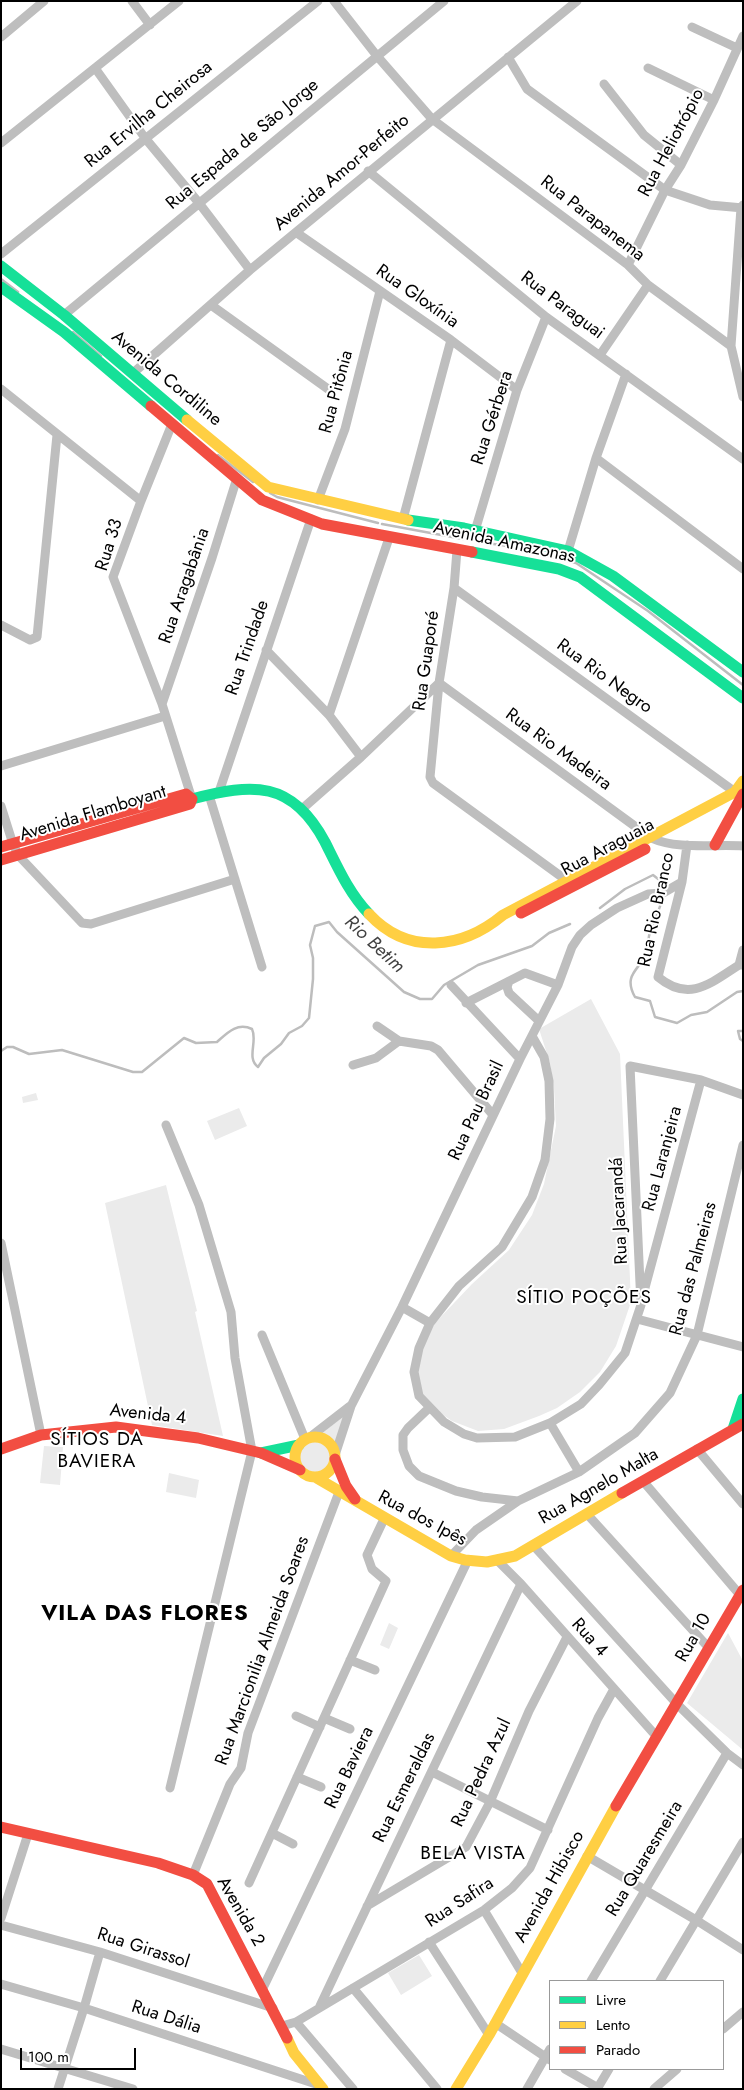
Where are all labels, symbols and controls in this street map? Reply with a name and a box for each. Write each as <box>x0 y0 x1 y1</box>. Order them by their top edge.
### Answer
street label: Rua Ervilha Cheirosa <box>81 57 217 173</box>
street label: Rua Espada de São Jorge <box>162 75 324 215</box>
street label: Rua Heliotrópio <box>634 85 710 201</box>
street label: Avenida Amor-Perfeito <box>270 110 414 236</box>
street label: Rua Parapanema <box>535 171 649 267</box>
street label: Rua Gloxínia <box>371 261 463 333</box>
street label: Rua Paraguai <box>516 267 608 345</box>
street label: Avenida Cordiline <box>107 327 225 431</box>
street label: Rua Pitônia <box>316 348 358 436</box>
street label: Rua Gérbera <box>468 368 518 468</box>
street label: Rua 33 <box>92 516 128 574</box>
street label: Avenida Amazonas <box>431 517 577 569</box>
street label: Rua Aragabânia <box>155 525 215 647</box>
street label: Rua Trindade <box>222 598 274 698</box>
street label: Rua Guaporé <box>409 610 445 712</box>
street label: Rua Rio Negro <box>552 635 656 719</box>
street label: Rua Rio Madeira <box>501 704 615 796</box>
street label: Avenida Flamboyant <box>17 781 169 847</box>
street label: Rua Araguaia <box>558 815 658 881</box>
street label: Rua Rio Branco <box>634 851 680 969</box>
water label: Rio Betim <box>339 911 409 979</box>
street label: Rua Pau Brasil <box>445 1058 509 1164</box>
street label: Rua Laranjeira <box>639 1104 687 1214</box>
street label: Rua Jacarandá <box>606 1157 634 1265</box>
street label: Rua das Palmeiras <box>666 1200 722 1338</box>
district label: SÍTIO POÇÕES <box>515 1287 653 1309</box>
street label: Avenida 4 <box>109 1400 187 1430</box>
district label: SÍTIOS DA BAVIERA <box>49 1429 145 1473</box>
street label: Rua Agnelo Malta <box>536 1444 662 1530</box>
street label: Rua dos Ipês <box>374 1487 470 1551</box>
street label: Rua Marcionilia Almeida Soares <box>211 1534 315 1768</box>
district label: VILA DAS FLORES <box>39 1602 251 1628</box>
street label: Rua 10 <box>672 1610 716 1666</box>
street label: Rua 4 <box>566 1614 612 1662</box>
street label: Rua Pedra Azul <box>447 1715 517 1831</box>
street label: Rua Baviera <box>321 1723 379 1813</box>
street label: Rua Esmeraldas <box>369 1730 441 1846</box>
street label: Rua Quaresmeira <box>602 1797 688 1921</box>
street label: Avenida Hibisco <box>510 1827 590 1947</box>
district label: BELA VISTA <box>419 1843 527 1865</box>
street label: Avenida 2 <box>211 1873 269 1951</box>
street label: Rua Safira <box>422 1873 498 1933</box>
street label: Rua Girassol <box>94 1924 192 1974</box>
legend <box>549 1980 724 2070</box>
text: Livre <box>596 1989 626 2011</box>
street label: Rua Dália <box>128 1997 204 2039</box>
text: Lento <box>596 2014 630 2036</box>
scale bar <box>22 2038 139 2070</box>
text: Parado <box>596 2039 640 2061</box>
text: 100 m <box>28 2046 69 2068</box>

